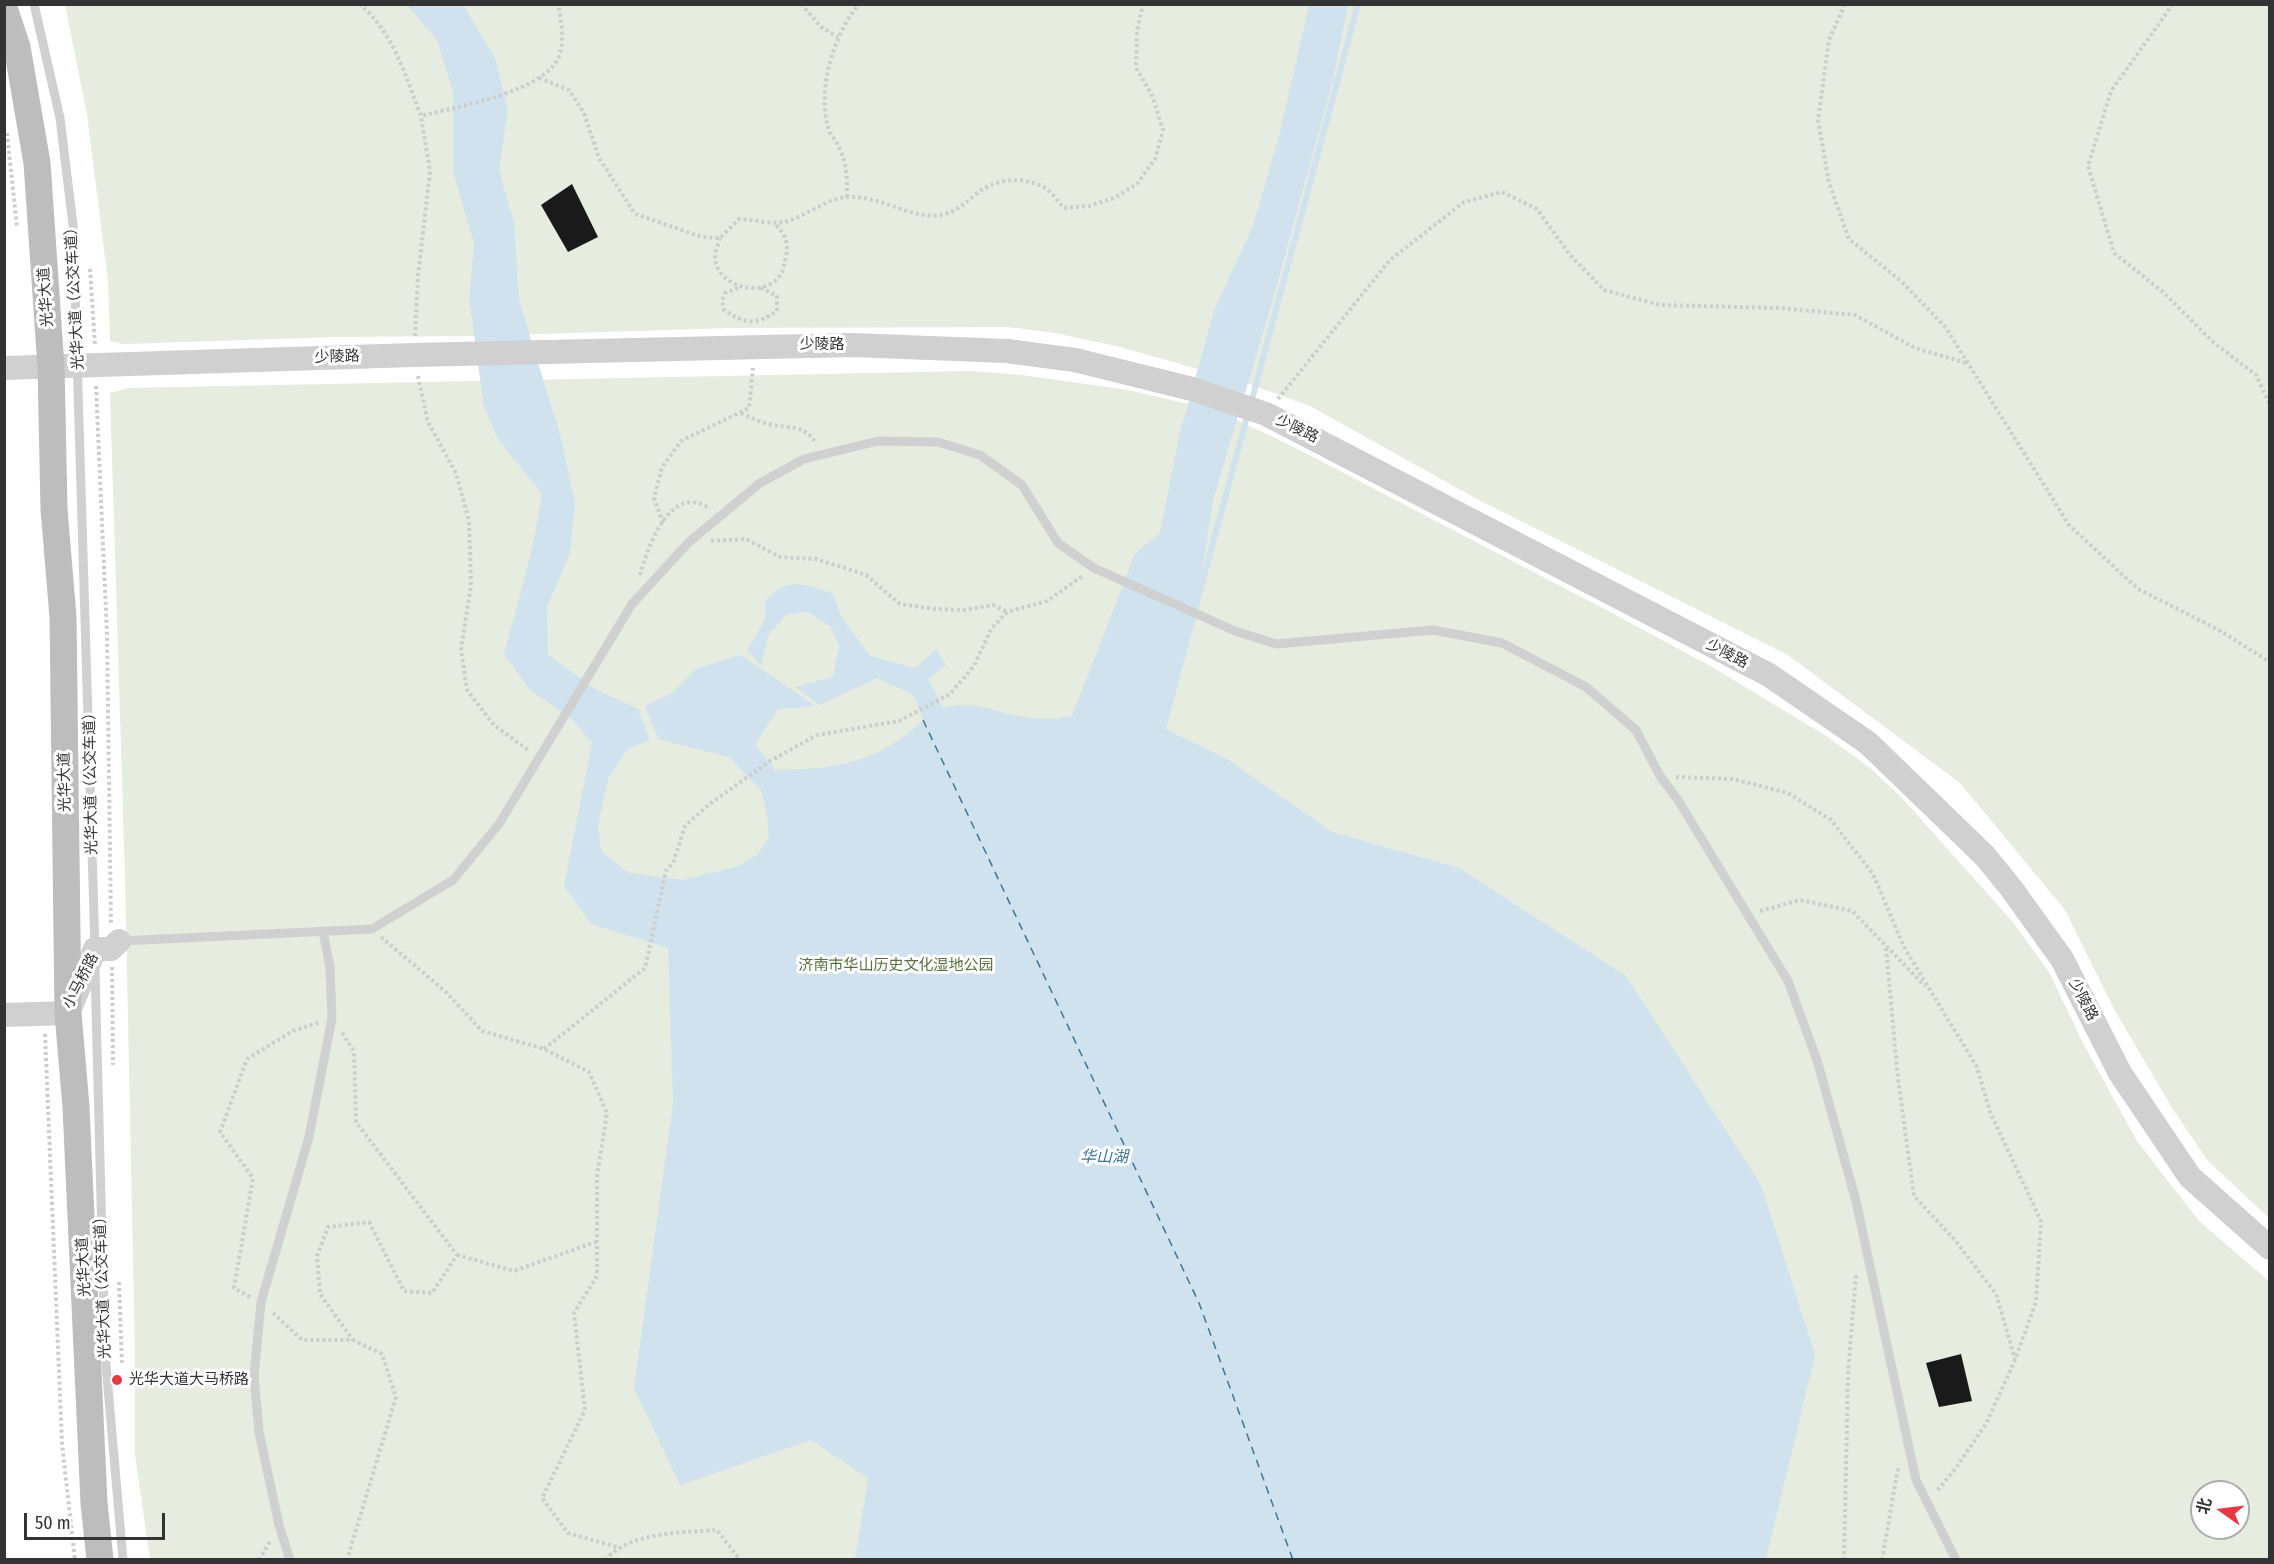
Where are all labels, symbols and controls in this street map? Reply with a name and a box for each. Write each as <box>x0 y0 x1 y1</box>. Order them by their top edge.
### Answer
street label: 光华大道（公交车道） <box>62 220 88 370</box>
street label: 光华大道 <box>35 266 57 328</box>
street label: 少陵路 <box>800 336 844 354</box>
street label: 少陵路 <box>314 347 360 367</box>
street label: 少陵路 <box>1273 411 1321 447</box>
street label: 少陵路 <box>1703 635 1751 673</box>
street label: 光华大道（公交车道） <box>81 705 101 855</box>
street label: 光华大道 <box>55 752 75 812</box>
street label: 小马桥路 <box>59 950 103 1012</box>
park label: 济南市华山历史文化湿地公园 <box>799 957 993 975</box>
street label: 少陵路 <box>2065 976 2101 1024</box>
water label: 华山湖 <box>1080 1148 1128 1168</box>
street label: 光华大道（公交车道） <box>91 1209 115 1359</box>
street label: 光华大道 <box>73 1237 95 1297</box>
place label: 光华大道大马桥路 <box>129 1371 249 1389</box>
marker: 光华大道大马桥路 <box>110 1373 124 1387</box>
north arrow <box>2190 1480 2250 1540</box>
text: 北 <box>2193 1496 2215 1516</box>
scale bar <box>27 1501 168 1539</box>
text: 50 m <box>35 1512 71 1534</box>

